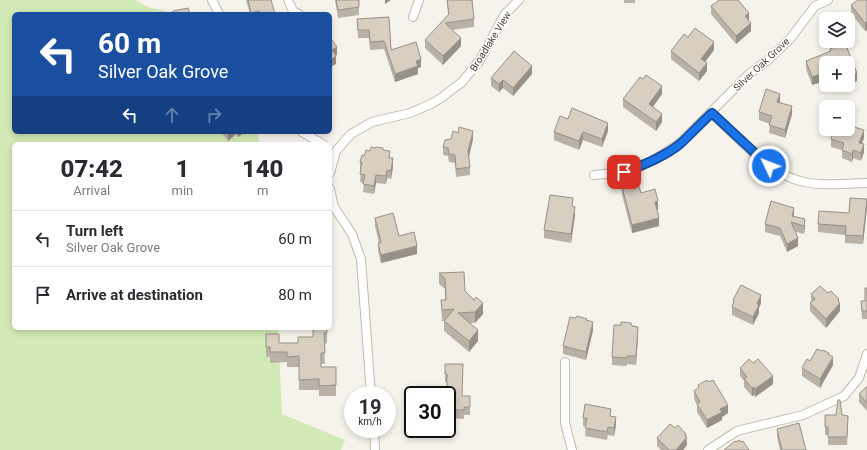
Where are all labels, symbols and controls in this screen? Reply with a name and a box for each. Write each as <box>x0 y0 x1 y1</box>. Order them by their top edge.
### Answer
street label: Broadlake View <box>468 9 514 73</box>
map controls <box>819 12 855 136</box>
button: layers <box>819 12 855 48</box>
text: 60 m <box>98 27 161 60</box>
icon: left <box>32 28 84 80</box>
street label: Silver Oak Grove <box>731 36 792 93</box>
button: + <box>819 56 855 92</box>
text: Silver Oak Grove <box>98 61 228 82</box>
button: − <box>819 100 855 136</box>
icon: left <box>119 104 141 126</box>
icon: ahead <box>161 104 183 126</box>
icon: right <box>203 104 225 126</box>
position arrow <box>748 145 790 187</box>
text: 07:42 <box>61 155 123 183</box>
text: 1 <box>175 155 189 183</box>
text: 140 <box>242 155 283 183</box>
pin <box>607 155 641 189</box>
icon: arrive <box>613 161 635 183</box>
text: Arrival <box>73 183 110 198</box>
text: min <box>172 183 193 198</box>
text: m <box>257 183 268 198</box>
text: Turn left <box>66 222 123 240</box>
icon: left <box>32 228 54 250</box>
text: 60 m <box>278 230 312 248</box>
text: Silver Oak Grove <box>66 240 160 255</box>
icon: arrive <box>32 284 54 306</box>
text: Arrive at destination <box>66 286 203 304</box>
text: 80 m <box>278 286 312 304</box>
speed limit sign: 30 <box>404 386 456 438</box>
text: 19 <box>359 395 381 419</box>
text: km/h <box>358 416 382 427</box>

